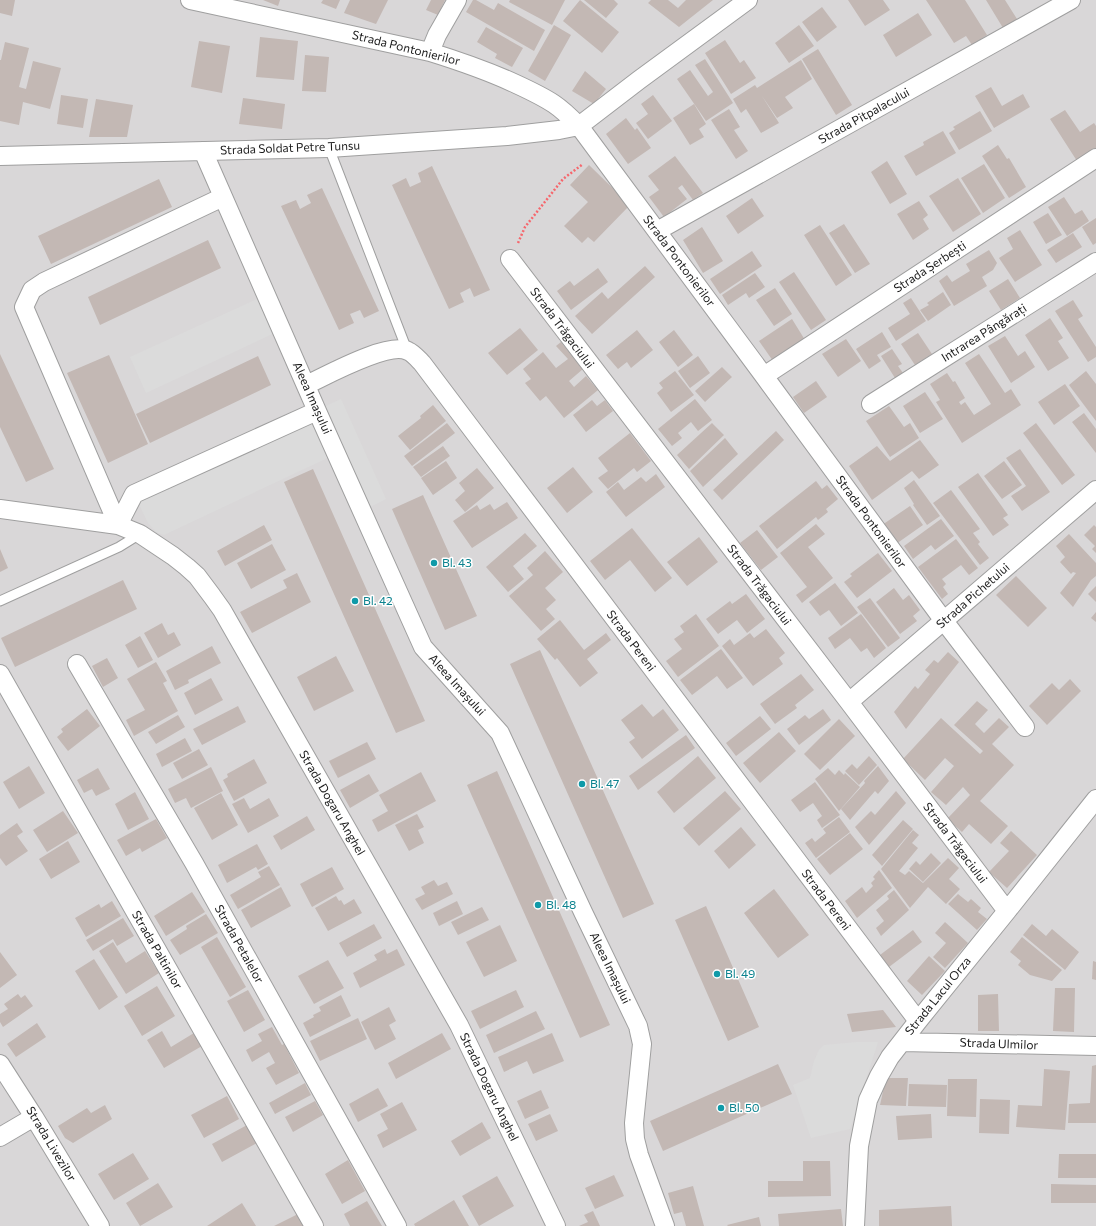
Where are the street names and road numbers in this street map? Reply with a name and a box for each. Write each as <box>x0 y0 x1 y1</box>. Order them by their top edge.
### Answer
street label: Strada Pontonierilor <box>351 27 462 67</box>
street label: Strada Pitpalacului <box>816 84 912 146</box>
street label: Strada Soldat Petre Tunsu <box>220 138 360 156</box>
street label: Strada Pontonierilor <box>641 212 719 309</box>
street label: Strada Șerbești <box>891 238 969 296</box>
street label: Strada Trăgaciului <box>528 284 598 370</box>
street label: Intrarea Pângărați <box>938 300 1029 365</box>
street label: Aleea Imașului <box>290 359 335 436</box>
street label: Strada Pontonierilor <box>834 472 910 571</box>
street label: Strada Trăgaciului <box>725 541 795 627</box>
street label: Strada Pichetului <box>933 560 1012 631</box>
street label: Strada Pereni <box>604 607 659 674</box>
street label: Aleea Imașului <box>426 651 489 719</box>
street label: Strada Dogaru Anghel <box>297 748 369 857</box>
street label: Strada Trăgaciului <box>921 799 991 885</box>
street label: Strada Pereni <box>799 866 854 933</box>
street label: Strada Petalelor <box>213 902 267 985</box>
street label: Strada Paltinilor <box>130 908 186 991</box>
street label: Aleea Imașului <box>587 930 634 1006</box>
street label: Strada Lacul Orza <box>901 954 973 1037</box>
street label: Strada Dogaru Anghel <box>458 1030 522 1143</box>
street label: Strada Ulmilor <box>959 1035 1039 1051</box>
street label: Strada Livezilor <box>24 1104 80 1184</box>

